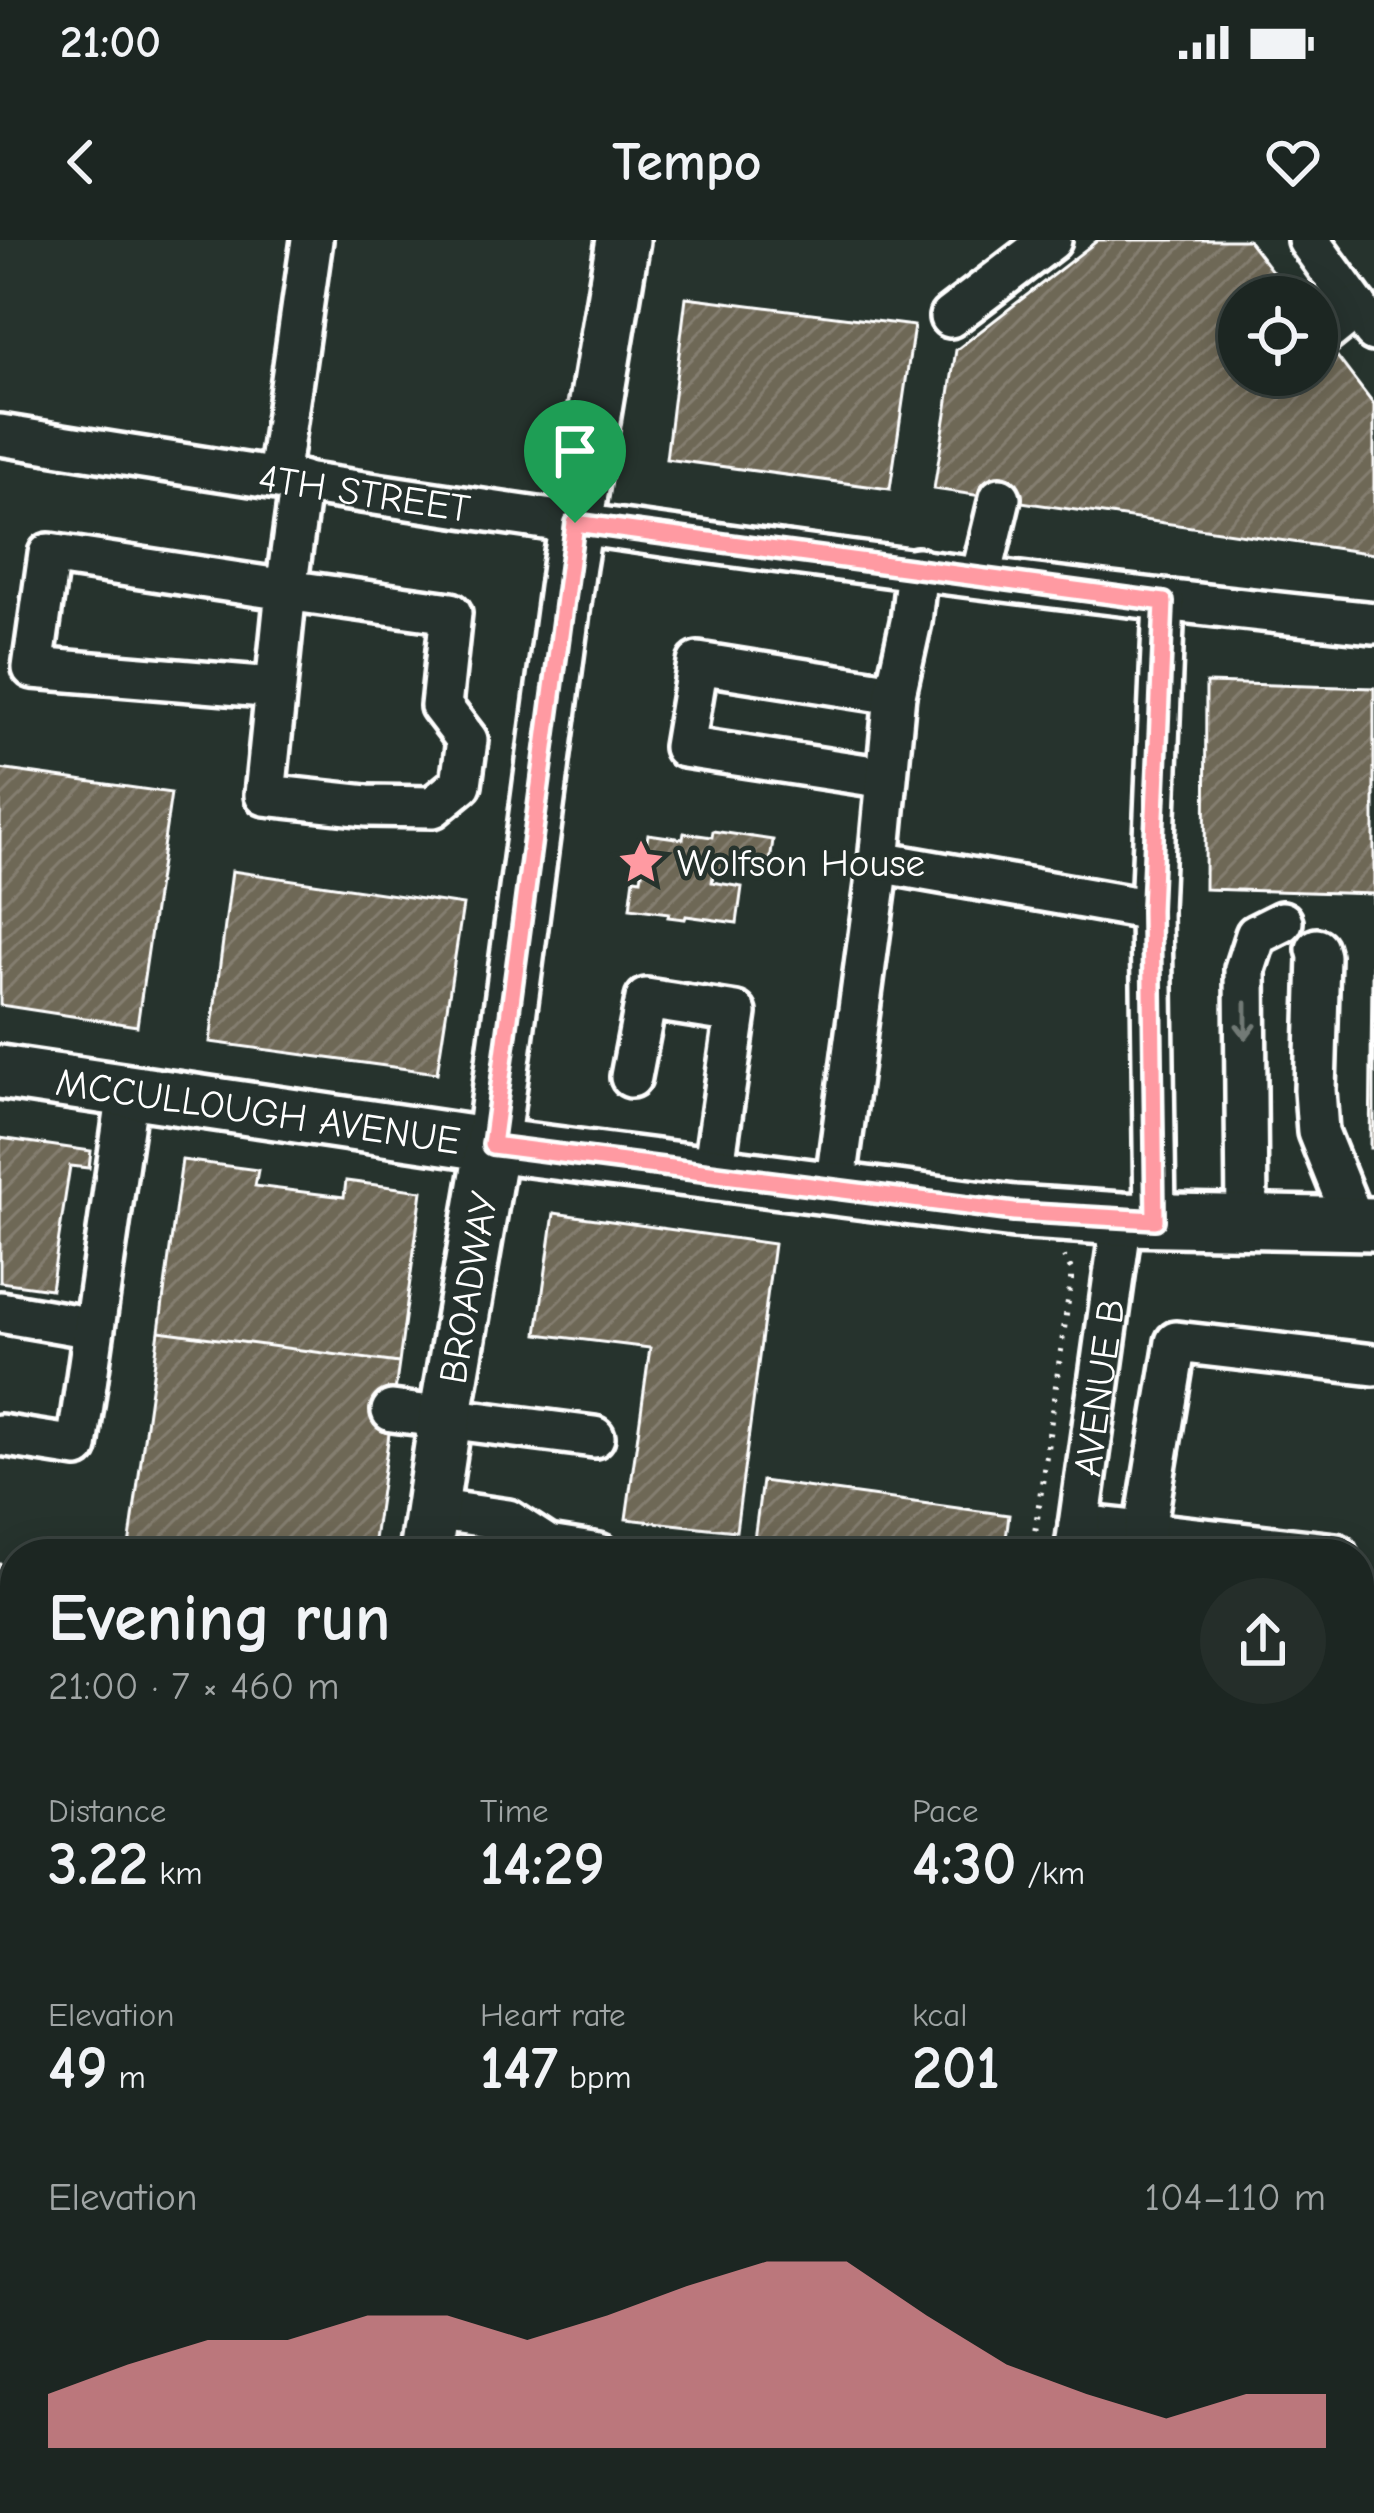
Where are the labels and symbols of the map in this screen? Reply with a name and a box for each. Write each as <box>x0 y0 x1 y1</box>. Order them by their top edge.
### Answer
pin <box>524 400 626 523</box>
street label: 4TH STREET <box>256 455 473 532</box>
place icon: Wolfson House <box>616 837 666 887</box>
place label: Wolfson House <box>677 841 925 886</box>
one-way arrow <box>1235 1001 1257 1040</box>
street label: MCCULLOUGH AVENUE <box>53 1060 463 1164</box>
street label: BROADWAY <box>430 1188 508 1387</box>
street label: AVENUE B <box>1065 1296 1135 1479</box>

